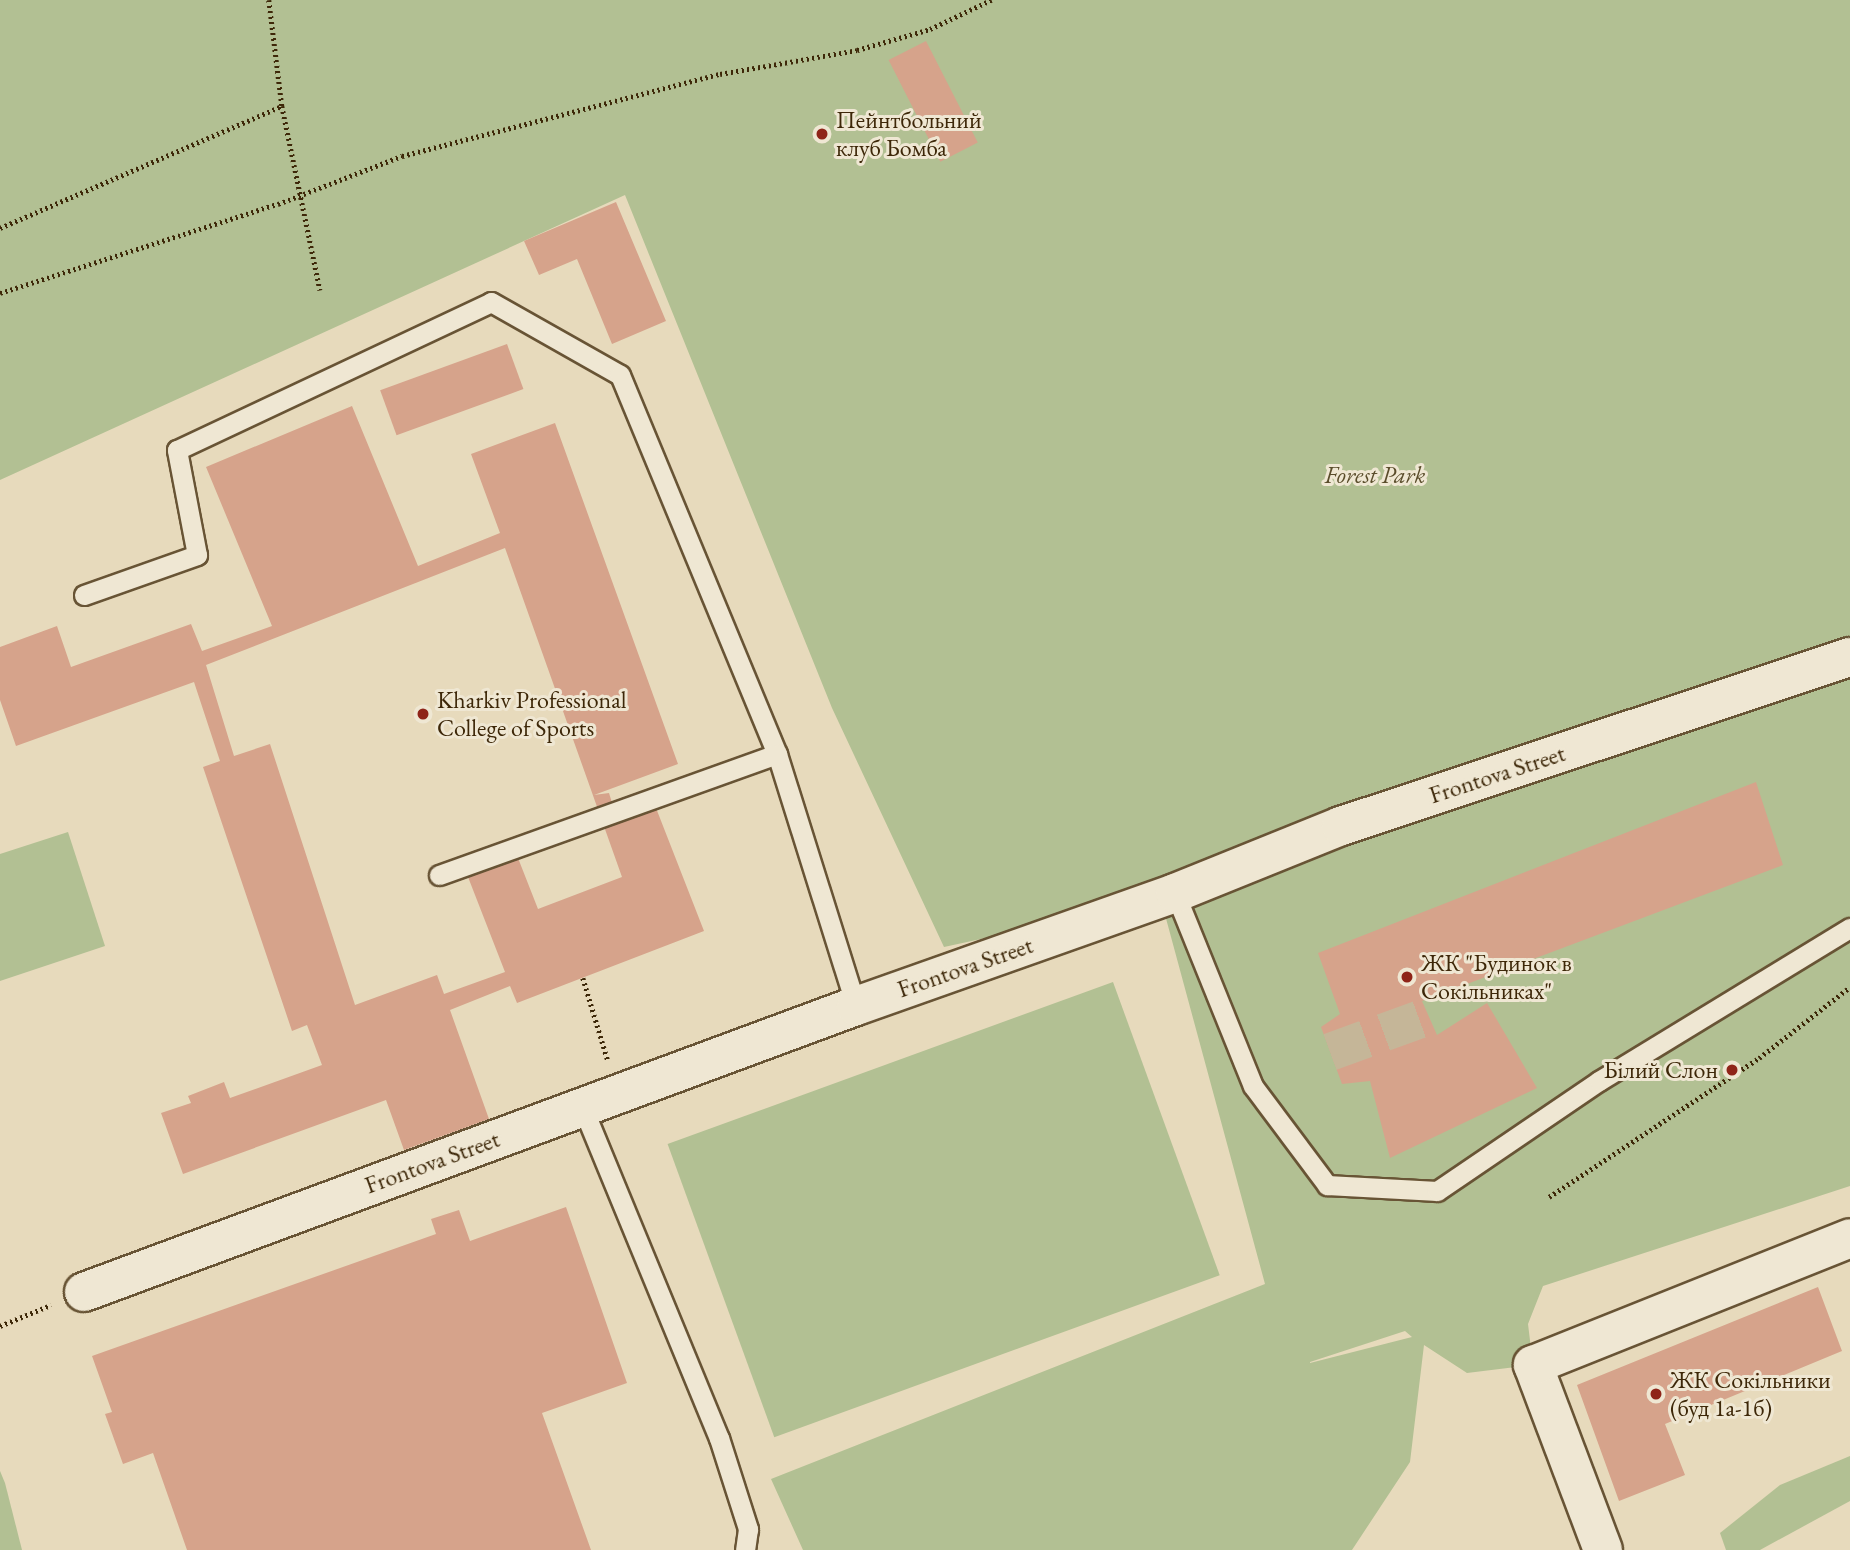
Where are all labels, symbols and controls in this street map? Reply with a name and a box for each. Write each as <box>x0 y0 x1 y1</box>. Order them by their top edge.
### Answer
place label: Пейнтбольний клуб Бомба <box>836 106 982 162</box>
marker: Пейнтбольний клуб Бомба <box>814 126 830 142</box>
park label: Forest Park <box>1325 461 1425 489</box>
place label: Kharkiv Professional College of Sports <box>437 686 627 742</box>
marker: Kharkiv Professional College of Sports <box>415 706 431 722</box>
street label: Frontova Street <box>1425 738 1569 810</box>
street label: Frontova Street <box>894 930 1036 1004</box>
place label: ЖК "Будинок в Сокільниках" <box>1421 949 1572 1005</box>
marker: ЖК "Будинок в Сокільниках" <box>1399 969 1415 985</box>
place label: Білий Слон <box>1603 1056 1718 1084</box>
marker: Білий Слон <box>1724 1062 1740 1078</box>
street label: Frontova Street <box>361 1124 503 1200</box>
place label: ЖК Сокільники (буд 1а-1б) <box>1670 1366 1831 1422</box>
marker: ЖК Сокільники (буд 1а-1б) <box>1648 1386 1664 1402</box>

